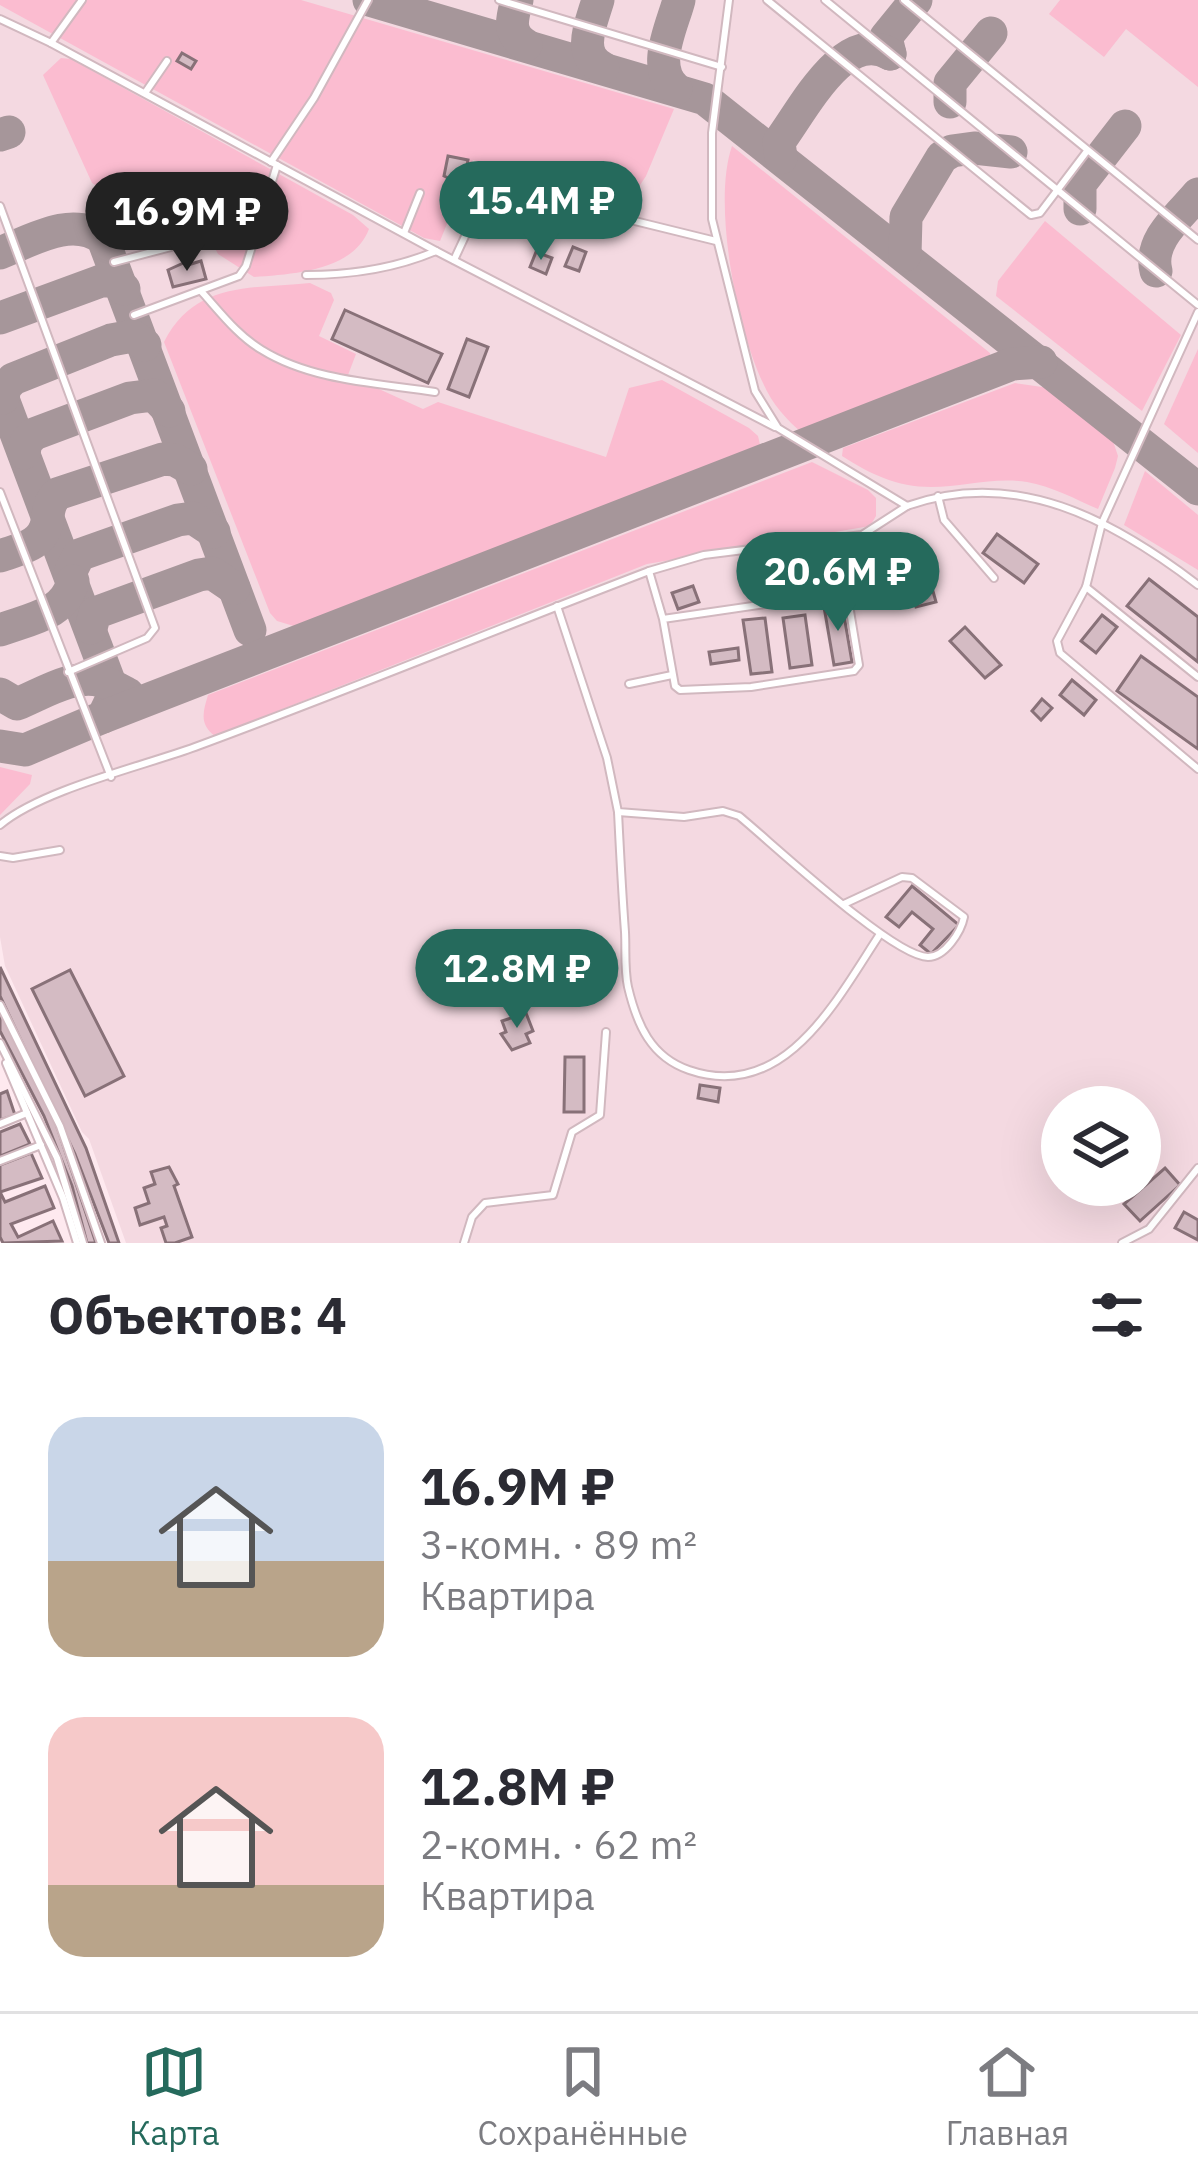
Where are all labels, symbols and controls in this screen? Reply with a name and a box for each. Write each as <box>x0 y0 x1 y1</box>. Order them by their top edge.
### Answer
pin: 15.4M ₽ <box>430 161 652 263</box>
pin: 16.9M ₽ <box>76 172 298 274</box>
text: 15.4M ₽ <box>466 174 616 225</box>
text: 16.9M ₽ <box>112 185 262 236</box>
pin: 20.6M ₽ <box>727 532 949 634</box>
text: 20.6M ₽ <box>763 545 913 596</box>
pin: 12.8M ₽ <box>406 929 628 1031</box>
text: 12.8M ₽ <box>442 942 592 993</box>
map controls <box>1041 1086 1161 1206</box>
button: layers <box>1041 1086 1161 1206</box>
text: Объектов: 4 <box>48 1282 347 1348</box>
icon: filters <box>1084 1282 1150 1348</box>
text: 16.9M ₽ <box>420 1453 615 1519</box>
icon: home <box>144 1465 288 1609</box>
text: 3-комн. · 89 m² <box>420 1519 697 1570</box>
text: Квартира <box>420 1570 595 1621</box>
text: 12.8M ₽ <box>420 1753 615 1819</box>
icon: home <box>144 1765 288 1909</box>
text: 2-комн. · 62 m² <box>420 1819 697 1870</box>
text: Квартира <box>420 1870 595 1921</box>
tab: Карта <box>129 2039 220 2154</box>
tab: Сохранённые <box>478 2039 688 2154</box>
tab: Главная <box>946 2039 1069 2154</box>

